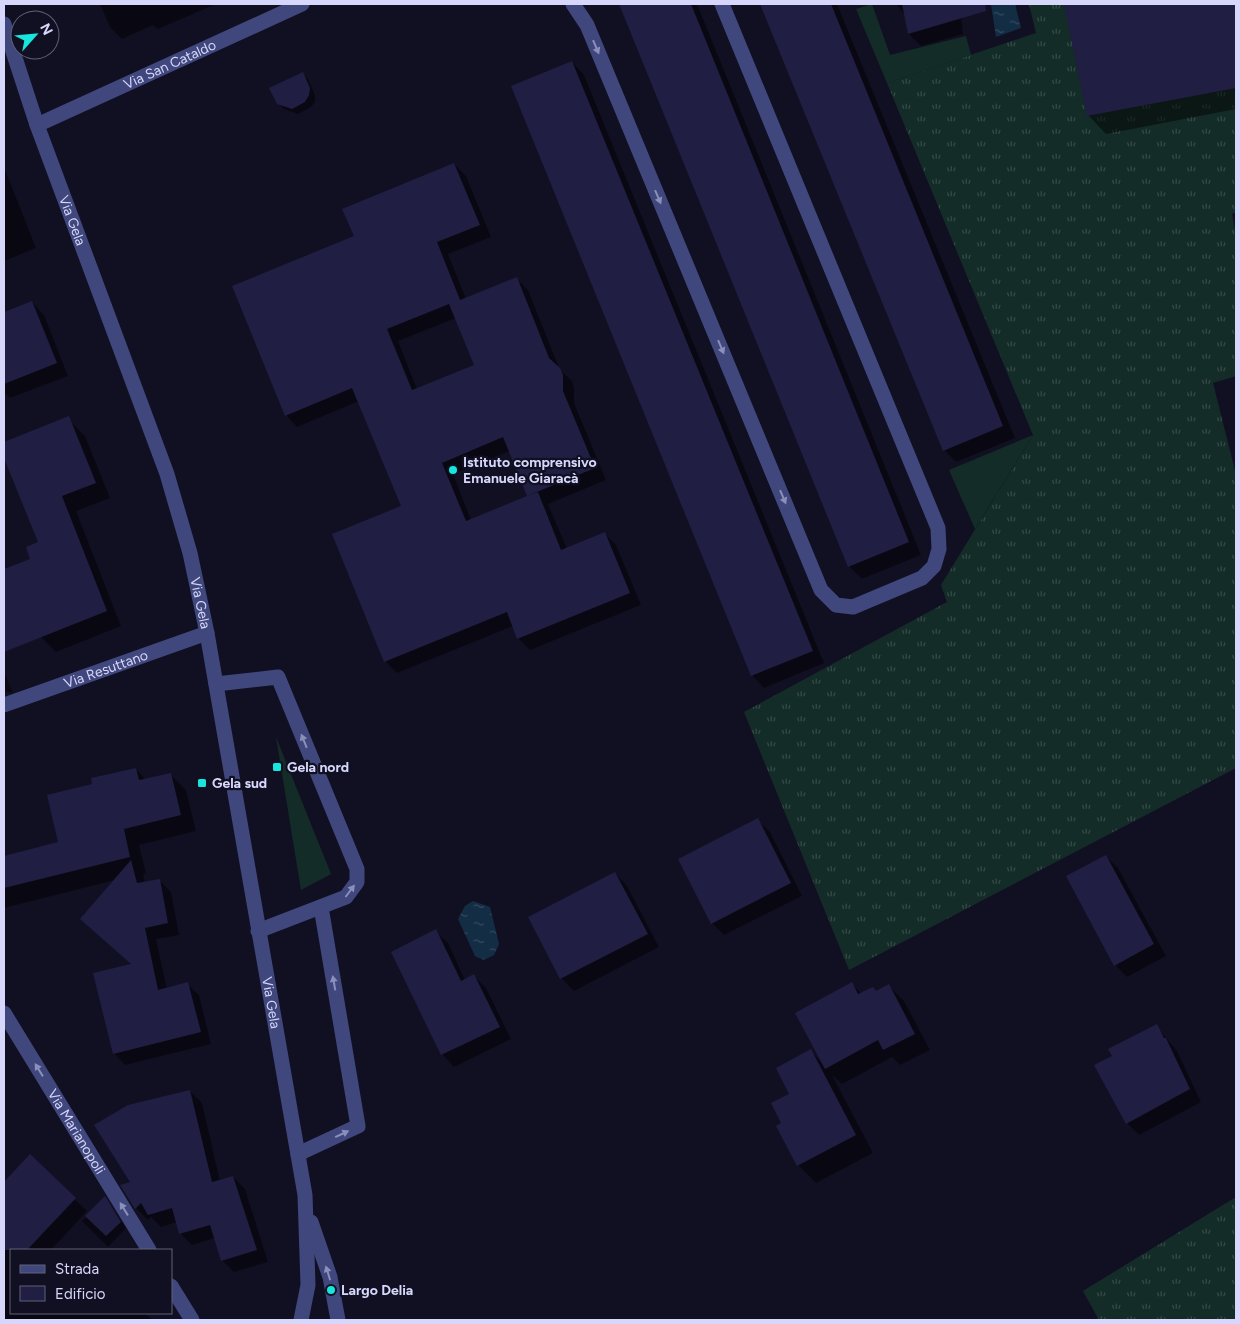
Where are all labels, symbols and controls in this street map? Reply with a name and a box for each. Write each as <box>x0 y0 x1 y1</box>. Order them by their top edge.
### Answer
north arrow <box>10 10 60 60</box>
text: N <box>36 21 56 38</box>
street label: Via San Cataldo <box>121 36 219 93</box>
one-way arrow <box>593 40 601 54</box>
one-way arrow <box>655 190 663 204</box>
street label: Via Gela <box>55 193 90 248</box>
one-way arrow <box>717 340 725 354</box>
place label: Istituto comprensivo Emanuele Giaracà <box>463 454 597 487</box>
marker: Istituto comprensivo Emanuele Giaracà <box>447 464 459 476</box>
one-way arrow <box>779 490 787 504</box>
street label: Via Gela <box>187 576 214 630</box>
street label: Via Resuttano <box>61 646 150 692</box>
one-way arrow <box>300 734 308 748</box>
place label: Gela nord <box>287 759 349 776</box>
marker: Gela nord <box>271 761 283 773</box>
place label: Gela sud <box>212 775 267 792</box>
marker: Gela sud <box>196 777 208 789</box>
one-way arrow <box>345 884 355 898</box>
one-way arrow <box>330 975 338 991</box>
street label: Via Gela <box>259 976 284 1030</box>
one-way arrow <box>34 1064 44 1077</box>
street label: Via Marianopoli <box>44 1086 109 1177</box>
one-way arrow <box>335 1129 349 1137</box>
one-way arrow <box>119 1202 128 1215</box>
legend <box>10 1249 172 1314</box>
text: Strada <box>55 1260 99 1278</box>
one-way arrow <box>323 1265 331 1280</box>
place label: Largo Delia <box>341 1282 413 1299</box>
marker: Largo Delia <box>325 1284 337 1296</box>
text: Edificio <box>55 1285 106 1303</box>

